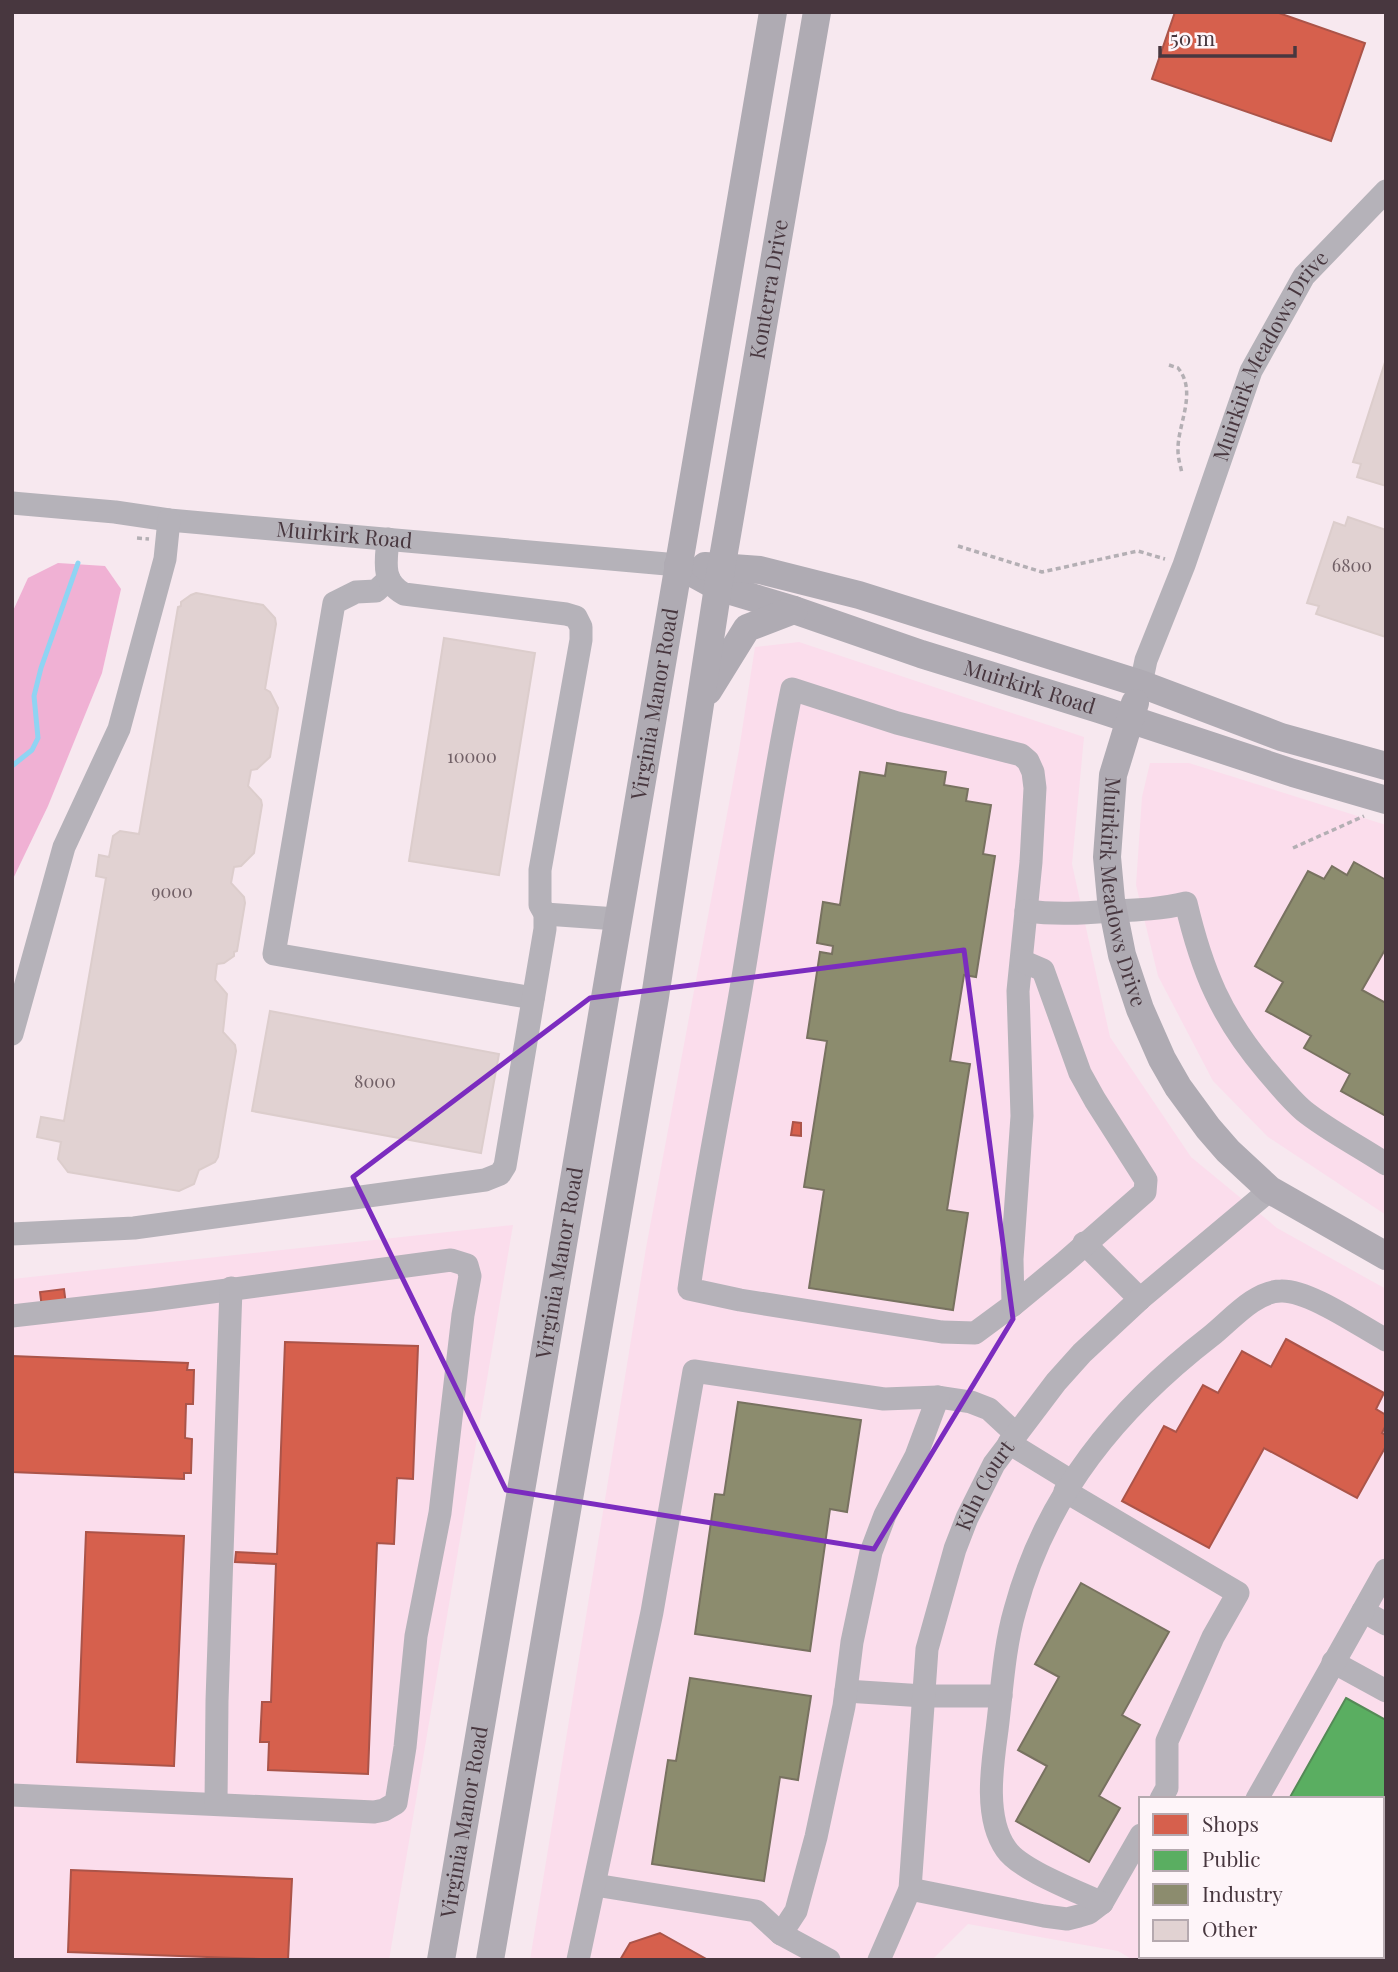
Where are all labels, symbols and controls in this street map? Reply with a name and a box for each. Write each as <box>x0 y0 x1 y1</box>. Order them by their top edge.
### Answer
scale bar <box>1160 14 1295 58</box>
text: 50 m <box>1170 23 1216 51</box>
street label: Konterra Drive <box>741 217 793 361</box>
street label: Muirkirk Meadows Drive <box>1205 243 1333 464</box>
street label: Muirkirk Road <box>275 514 414 553</box>
house number: 6800 <box>1332 553 1372 577</box>
street label: Virginia Manor Road <box>623 606 683 803</box>
street label: Muirkirk Road <box>961 652 1099 719</box>
house number: 10000 <box>447 744 497 768</box>
street label: Muirkirk Meadows Drive <box>1095 776 1154 1010</box>
house number: 9000 <box>151 879 193 903</box>
house number: 8000 <box>354 1069 396 1093</box>
street label: Virginia Manor Road <box>528 1165 588 1362</box>
street label: Kiln Court <box>948 1433 1019 1534</box>
street label: Virginia Manor Road <box>432 1724 493 1921</box>
legend <box>1139 1797 1384 1958</box>
text: Shops <box>1202 1809 1259 1837</box>
text: Public <box>1202 1844 1260 1872</box>
text: Industry <box>1202 1879 1283 1907</box>
text: Other <box>1202 1914 1258 1942</box>

